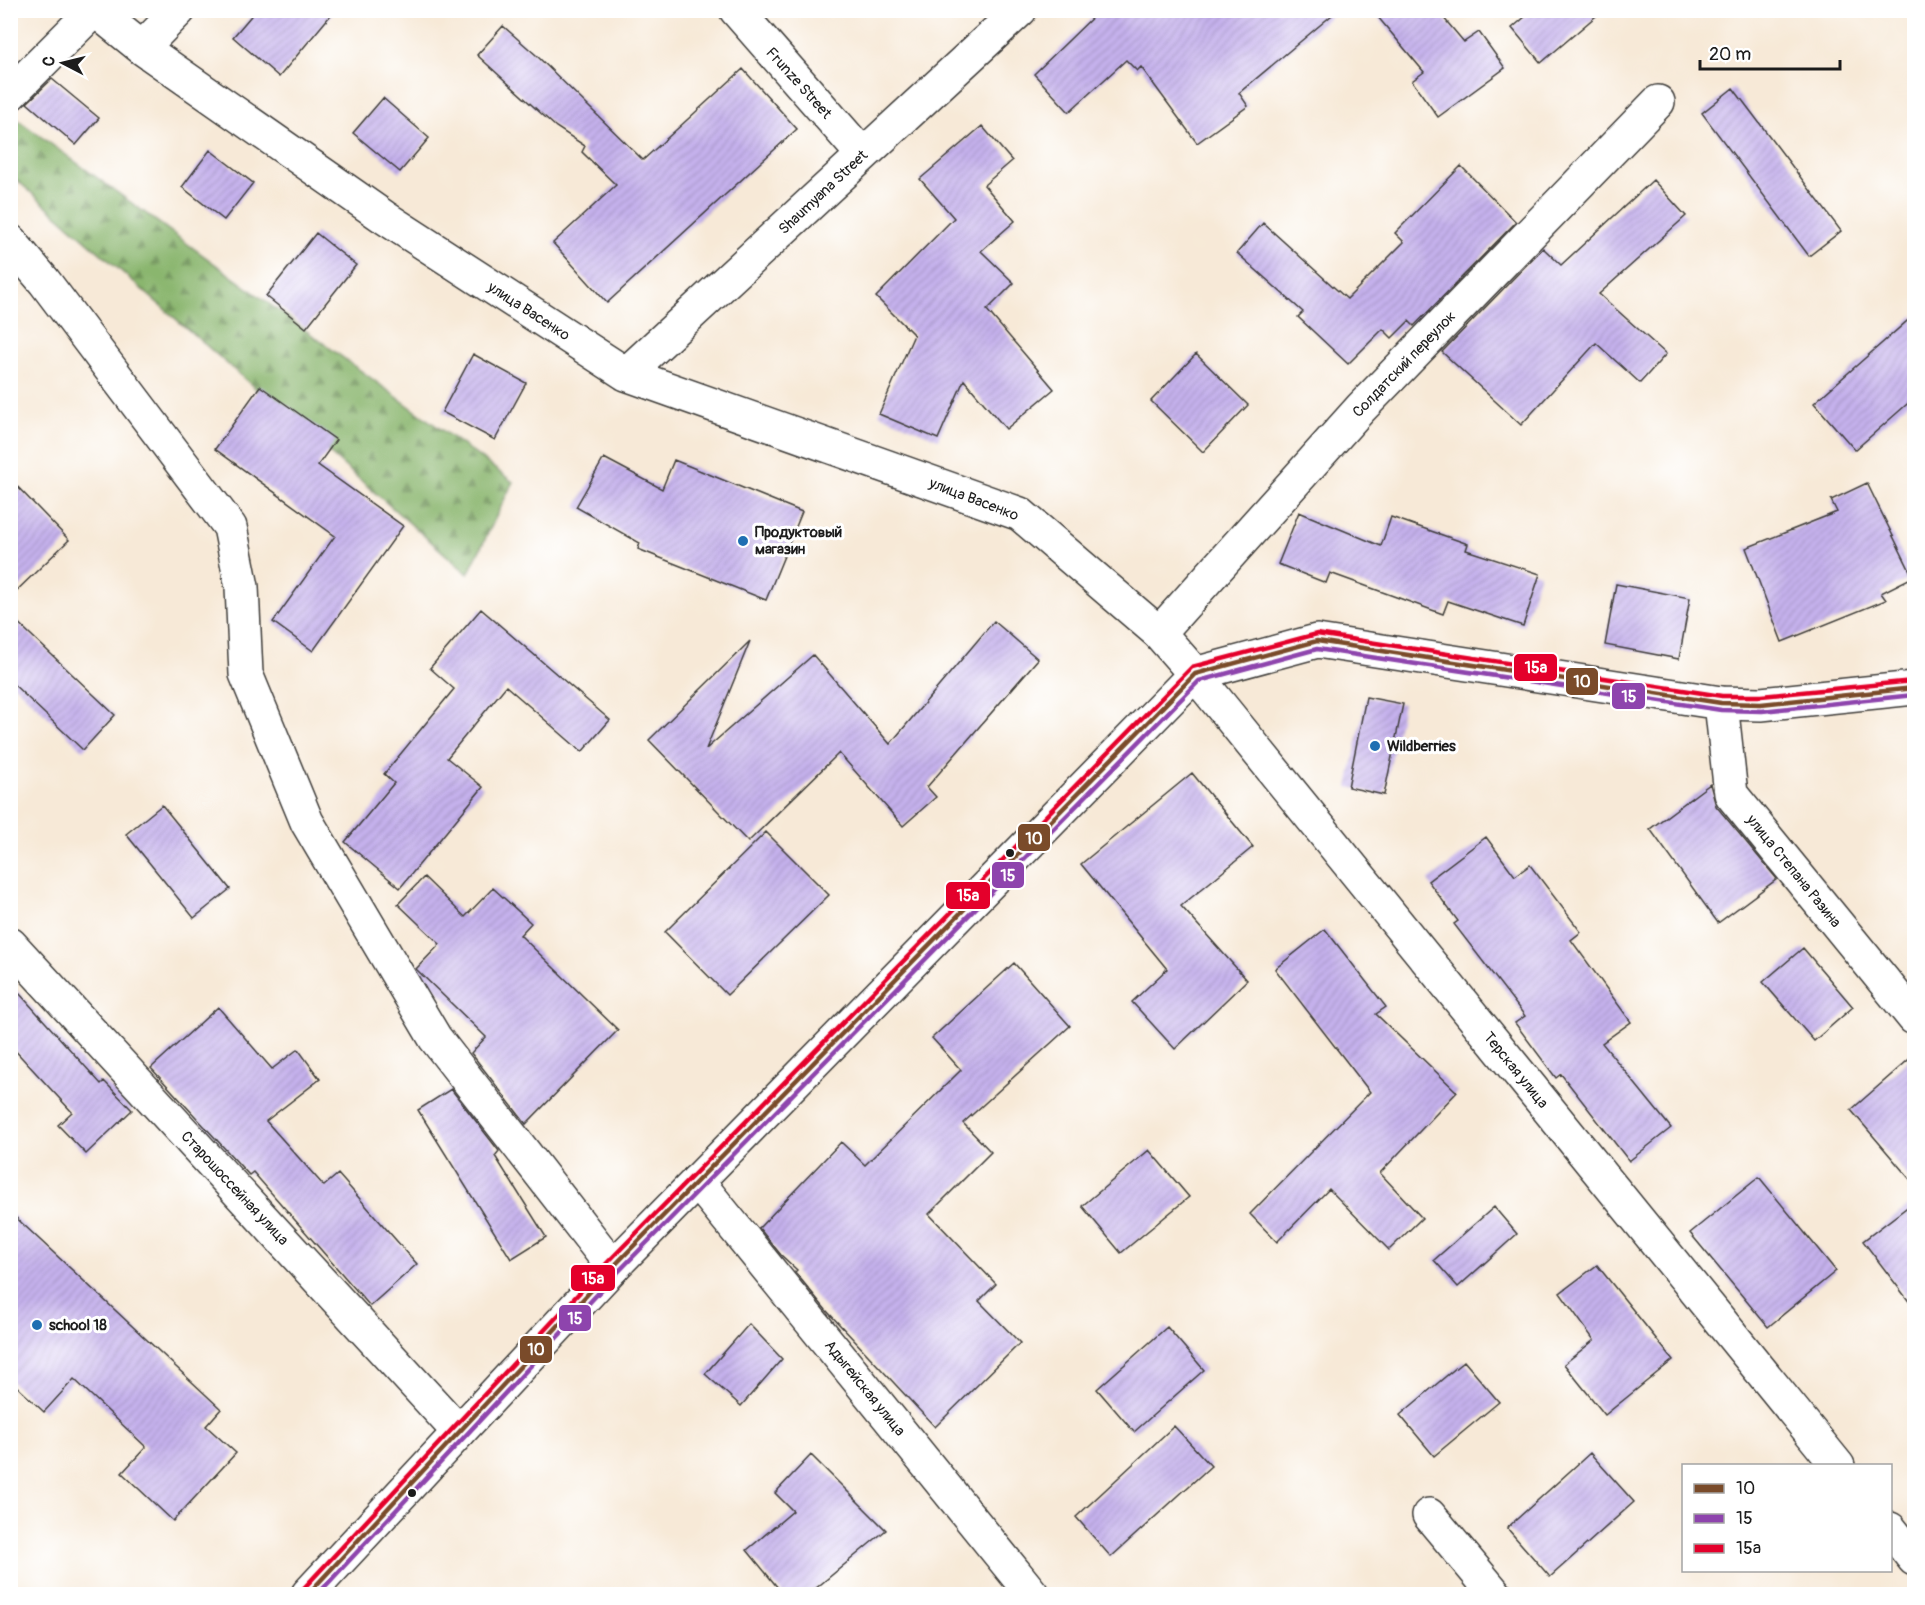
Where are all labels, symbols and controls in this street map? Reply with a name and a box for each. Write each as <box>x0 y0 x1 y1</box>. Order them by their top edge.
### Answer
north arrow <box>33 33 93 93</box>
scale bar <box>1700 33 1840 71</box>
text: 20 m <box>1709 43 1751 66</box>
street label: Frunze Street <box>762 44 836 124</box>
text: С <box>39 55 60 67</box>
street label: Shaumyana Street <box>775 145 873 239</box>
street label: улица Васенко <box>483 277 573 345</box>
street label: Солдатский переулок <box>1349 307 1460 422</box>
street label: улица Васенко <box>925 473 1021 525</box>
place label: Продуктовый магазин <box>755 523 842 559</box>
marker: Продуктовый магазин <box>736 534 750 548</box>
line badge: 15а <box>1513 653 1558 682</box>
text: 15а <box>1525 658 1548 678</box>
line badge: 10 <box>1565 667 1599 696</box>
text: 10 <box>1573 672 1591 692</box>
line badge: 15 <box>1611 682 1646 710</box>
text: 15 <box>1622 687 1637 707</box>
place label: Wildberries <box>1387 737 1456 756</box>
marker: Wildberries <box>1368 739 1382 753</box>
street label: улица Степана Разина <box>1742 810 1845 932</box>
line badge: 10 <box>1017 823 1051 852</box>
text: 10 <box>1025 829 1043 849</box>
unlabelled marker <box>1004 847 1016 859</box>
line badge: 15 <box>991 861 1025 889</box>
text: 15 <box>1001 866 1016 886</box>
line badge: 15а <box>945 881 991 910</box>
text: 15а <box>957 886 980 906</box>
street label: Терская улица <box>1479 1028 1552 1112</box>
street label: Старошоссейная улица <box>177 1127 293 1250</box>
line badge: 15а <box>570 1264 616 1292</box>
text: 15а <box>582 1269 605 1289</box>
line badge: 15 <box>558 1304 592 1332</box>
text: 15 <box>568 1309 583 1329</box>
place label: school 18 <box>49 1316 107 1335</box>
marker: school 18 <box>30 1318 44 1332</box>
line badge: 10 <box>519 1335 553 1364</box>
street label: Адыгейская улица <box>820 1336 909 1440</box>
text: 10 <box>527 1340 545 1360</box>
legend <box>1682 1464 1892 1572</box>
text: 10 <box>1736 1477 1755 1500</box>
unlabelled marker <box>406 1487 418 1499</box>
text: 15 <box>1736 1507 1753 1530</box>
text: 15а <box>1736 1537 1761 1560</box>

